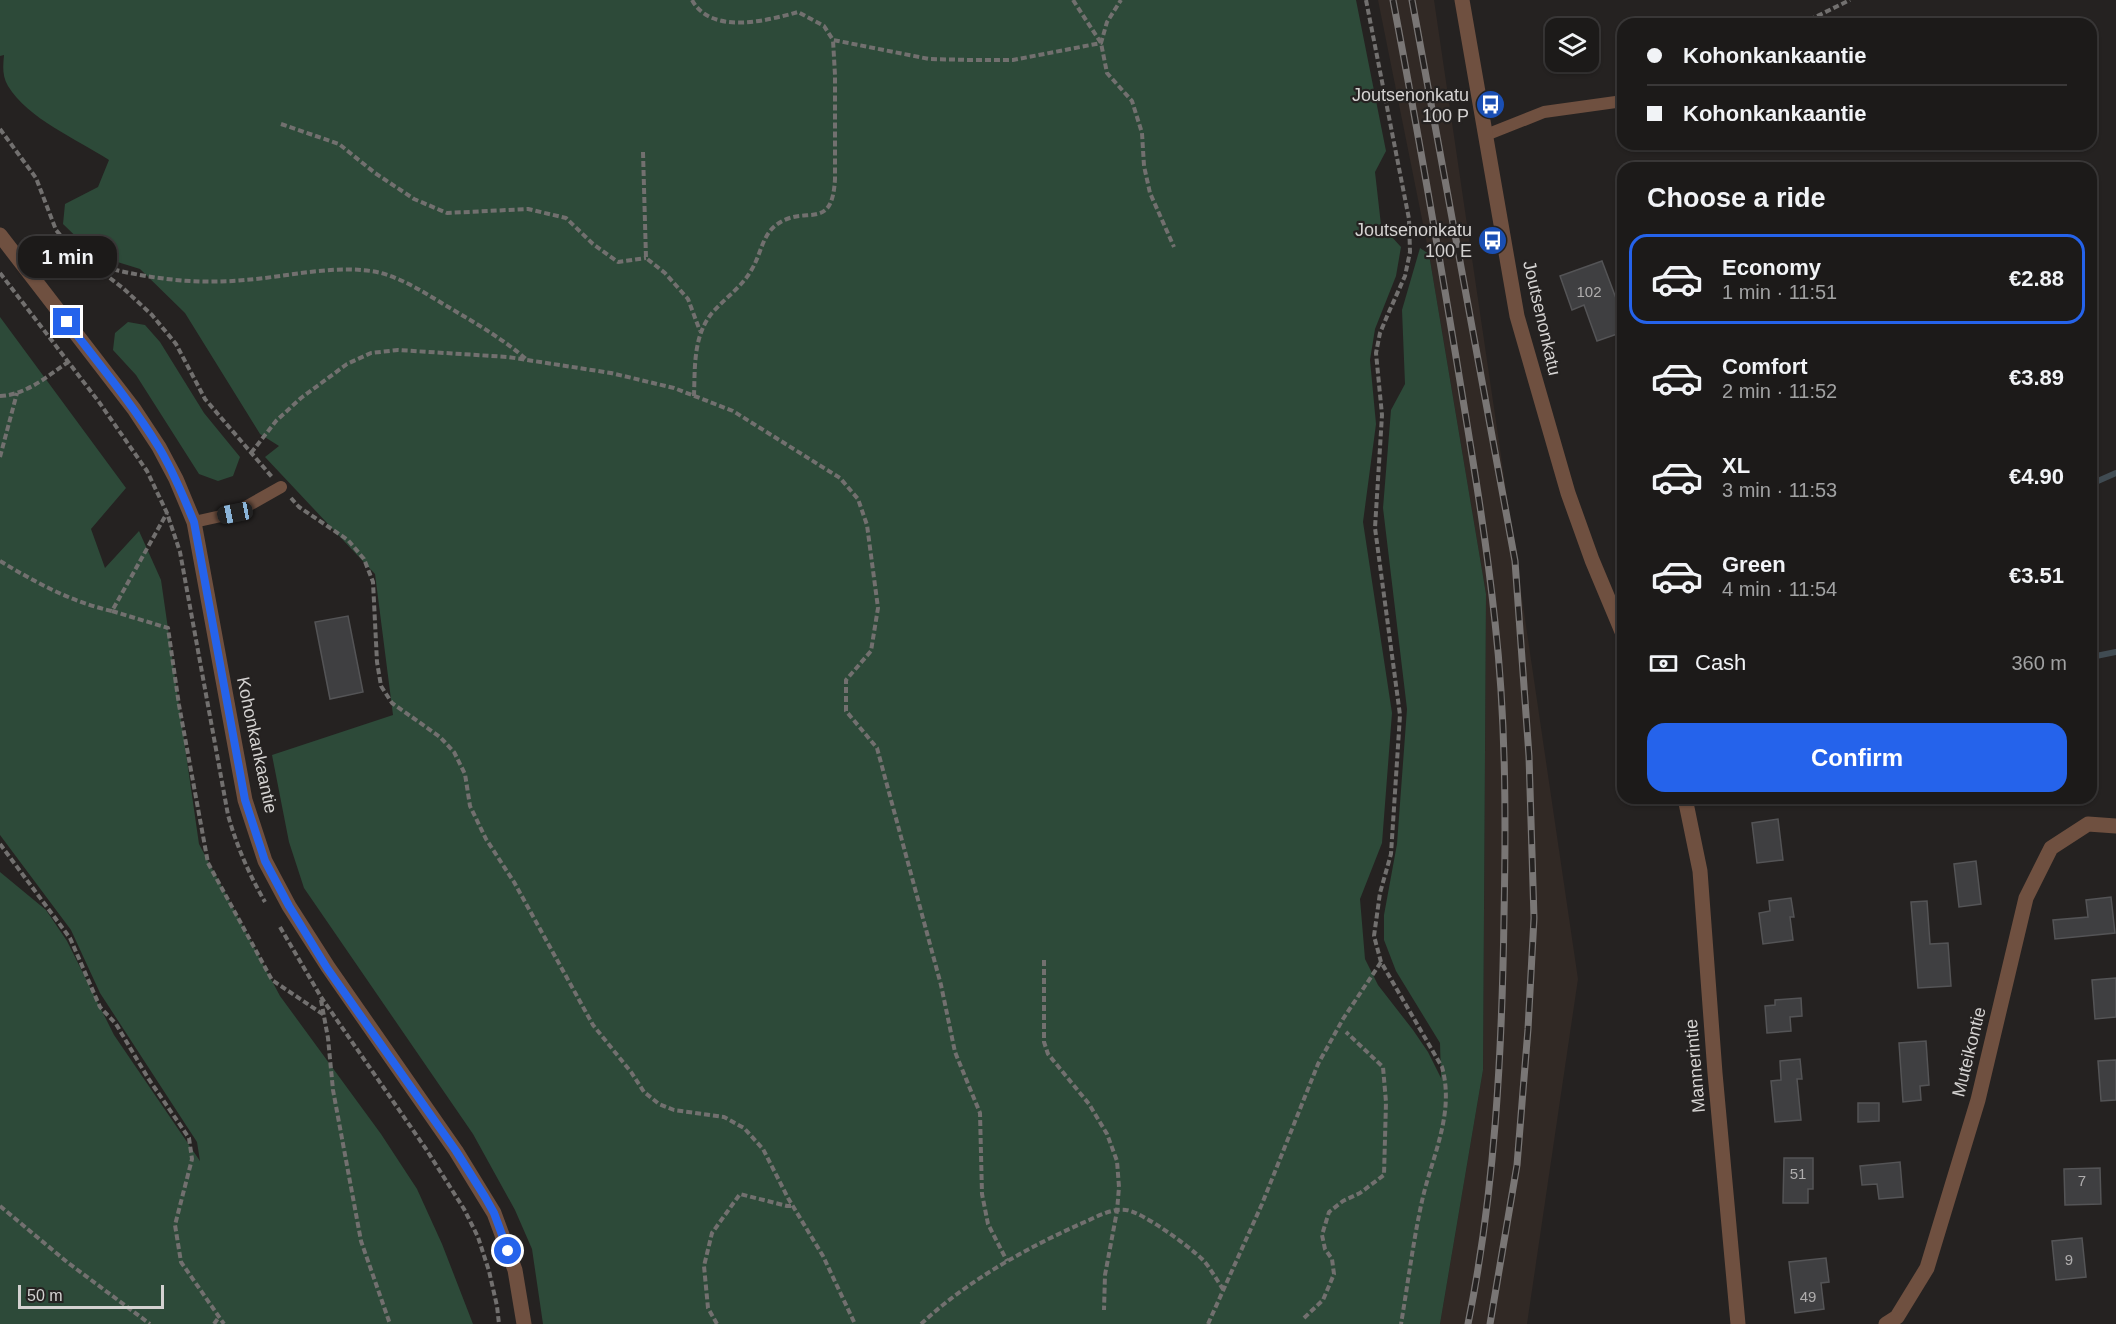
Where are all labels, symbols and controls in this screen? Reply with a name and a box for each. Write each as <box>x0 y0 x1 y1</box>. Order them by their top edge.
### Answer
map controls <box>1545 18 1599 72</box>
button: layers <box>1545 18 1599 72</box>
text: Kohonkankaantie <box>1683 43 1866 68</box>
place label: Joutsenonkatu 100 P <box>1352 85 1469 126</box>
bus stop icon: Joutsenonkatu 100 P <box>1474 89 1506 121</box>
text: Kohonkankaantie <box>1683 101 1866 126</box>
text: Choose a ride <box>1647 183 1826 213</box>
place label: Joutsenonkatu 100 E <box>1355 220 1472 261</box>
bus stop icon: Joutsenonkatu 100 E <box>1477 224 1509 256</box>
callout: 1 min <box>17 235 116 277</box>
text: 1 min <box>41 246 94 268</box>
icon: car <box>1650 252 1704 306</box>
text: Economy <box>1722 255 1821 280</box>
street label: Joutsenonkatu <box>1519 259 1565 377</box>
text: €2.88 <box>2009 266 2064 291</box>
text: 1 min · 11:51 <box>1722 281 1837 303</box>
house number: 102 <box>1576 283 1602 300</box>
route end <box>53 308 80 335</box>
icon: car <box>1650 351 1704 405</box>
text: Comfort <box>1722 354 1808 379</box>
text: €3.89 <box>2009 365 2064 390</box>
text: 2 min · 11:52 <box>1722 380 1837 402</box>
icon: car <box>1650 450 1704 504</box>
text: XL <box>1722 453 1750 478</box>
text: €4.90 <box>2009 464 2064 489</box>
text: 3 min · 11:53 <box>1722 479 1837 501</box>
car <box>216 501 254 525</box>
icon: car <box>1650 549 1704 603</box>
text: Green <box>1722 552 1786 577</box>
text: €3.51 <box>2009 563 2064 588</box>
text: 4 min · 11:54 <box>1722 578 1837 600</box>
icon: cash <box>1647 647 1680 680</box>
text: Cash <box>1695 650 1746 675</box>
text: 360 m <box>2011 652 2067 674</box>
street label: Kohonkankaantie <box>233 675 281 815</box>
button: Confirm <box>1647 723 2067 792</box>
street label: Muteikontie <box>1948 1005 1990 1099</box>
street label: Mannerintie <box>1681 1018 1709 1114</box>
house number: 51 <box>1790 1165 1806 1182</box>
house number: 7 <box>2078 1172 2086 1189</box>
route start <box>494 1237 521 1264</box>
house number: 9 <box>2065 1251 2073 1268</box>
scale bar <box>18 1282 164 1310</box>
text: 50 m <box>27 1287 63 1304</box>
house number: 49 <box>1800 1288 1816 1305</box>

